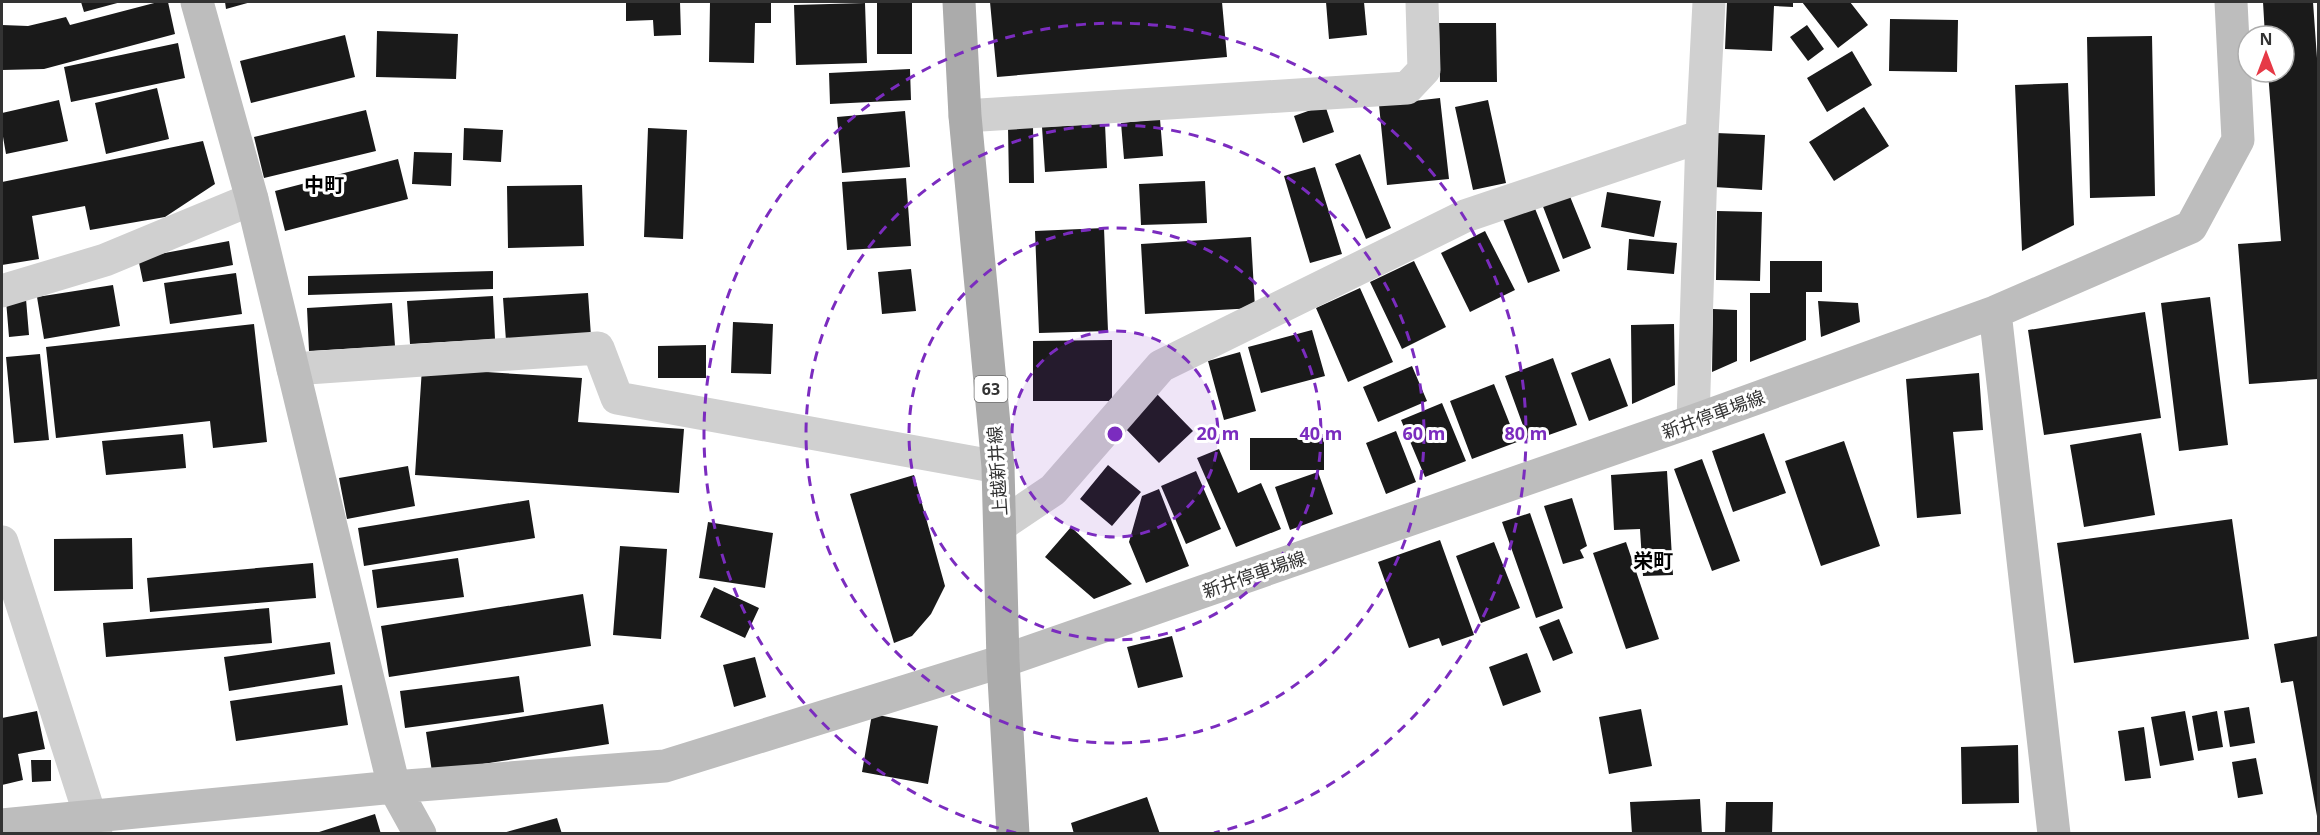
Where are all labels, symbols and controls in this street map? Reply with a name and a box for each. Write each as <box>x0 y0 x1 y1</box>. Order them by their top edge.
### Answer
north arrow <box>2236 24 2296 84</box>
text: N <box>2259 28 2273 50</box>
district label: 中町 <box>304 171 344 198</box>
road number: 63 <box>974 376 1008 402</box>
street label: 新井停車場線 <box>1658 384 1768 444</box>
text: 20 m <box>1197 421 1239 445</box>
text: 40 m <box>1300 421 1342 445</box>
text: 60 m <box>1403 421 1445 445</box>
text: 80 m <box>1505 421 1547 445</box>
centre of rings <box>1105 424 1125 444</box>
street label: 上越新井線 <box>982 425 1012 517</box>
street label: 新井停車場線 <box>1199 545 1309 603</box>
district label: 栄町 <box>1633 547 1673 574</box>

